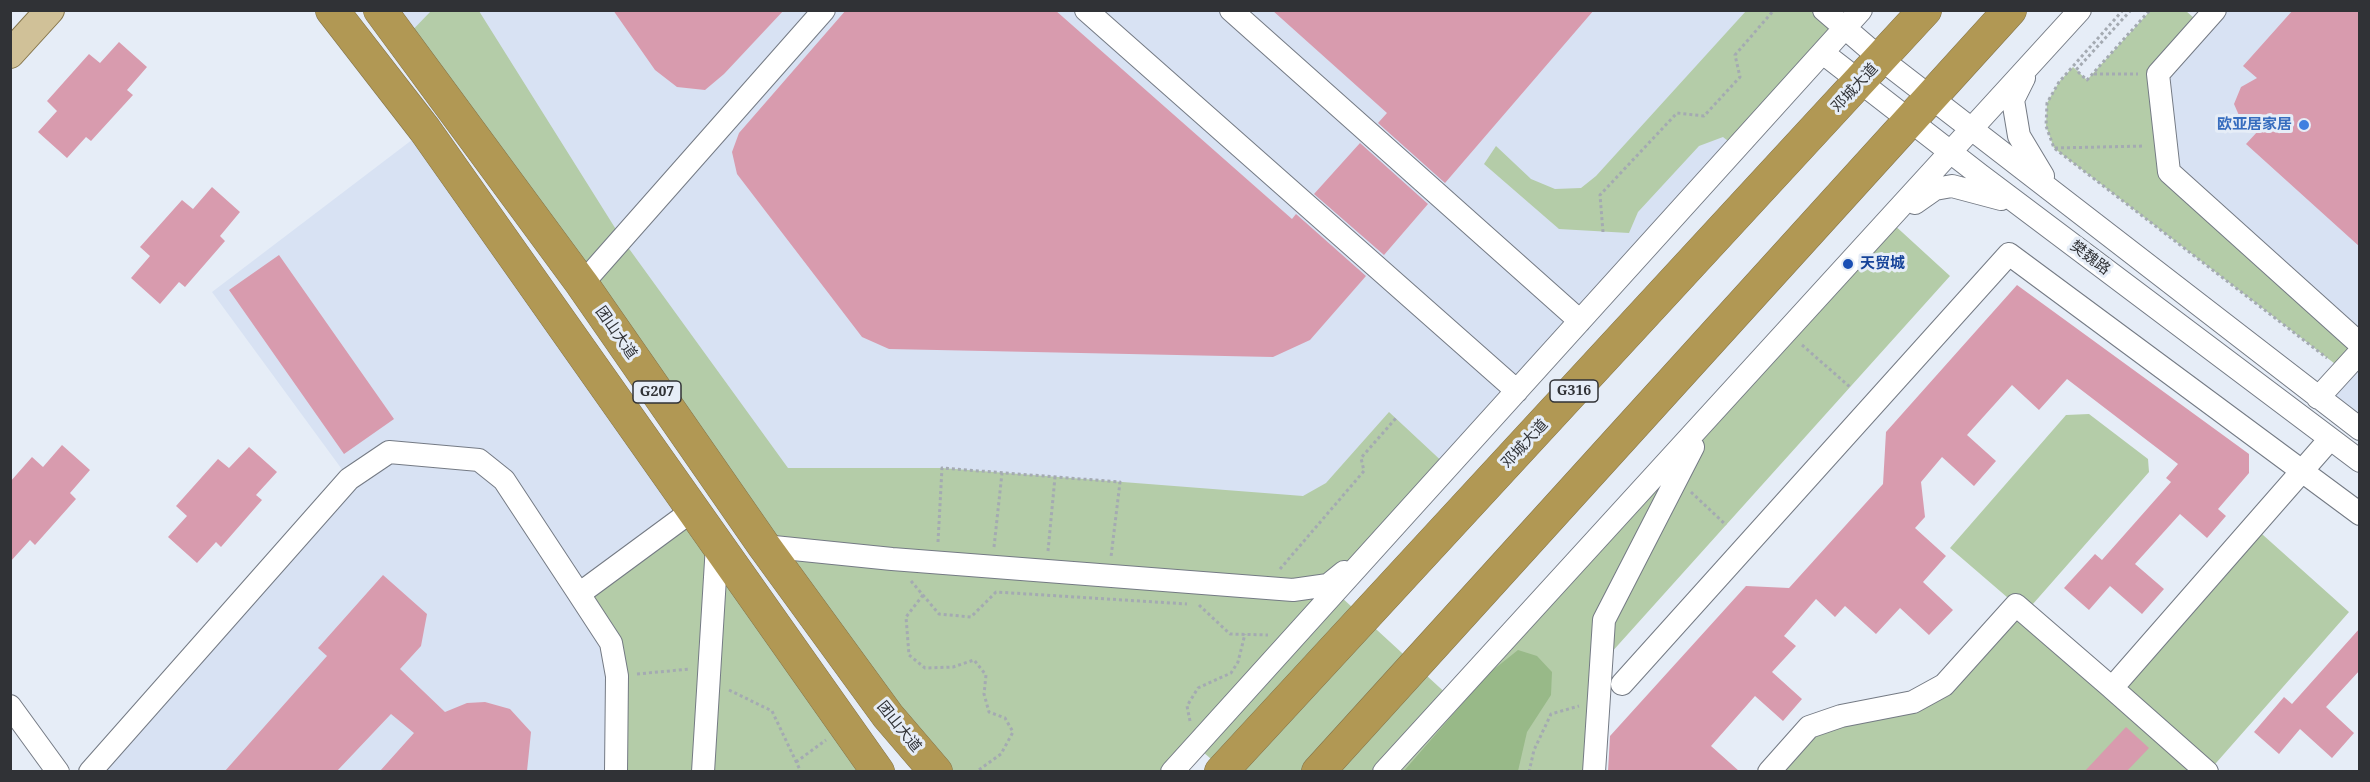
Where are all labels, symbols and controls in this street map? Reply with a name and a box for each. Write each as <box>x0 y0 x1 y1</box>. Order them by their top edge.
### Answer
street label: 邓城大道 <box>1828 60 1882 116</box>
place label: 欧亚居家居 <box>2217 116 2292 134</box>
marker: 欧亚居家居 <box>2297 118 2311 132</box>
street label: 樊魏路 <box>2067 237 2113 279</box>
place label: 天贸城 <box>1860 255 1905 273</box>
marker: 天贸城 <box>1841 257 1855 271</box>
street label: 团山大道 <box>591 303 641 363</box>
road number: G316 <box>1550 380 1598 402</box>
road number: G207 <box>633 381 681 403</box>
street label: 邓城大道 <box>1498 416 1552 472</box>
street label: 团山大道 <box>873 698 925 756</box>

